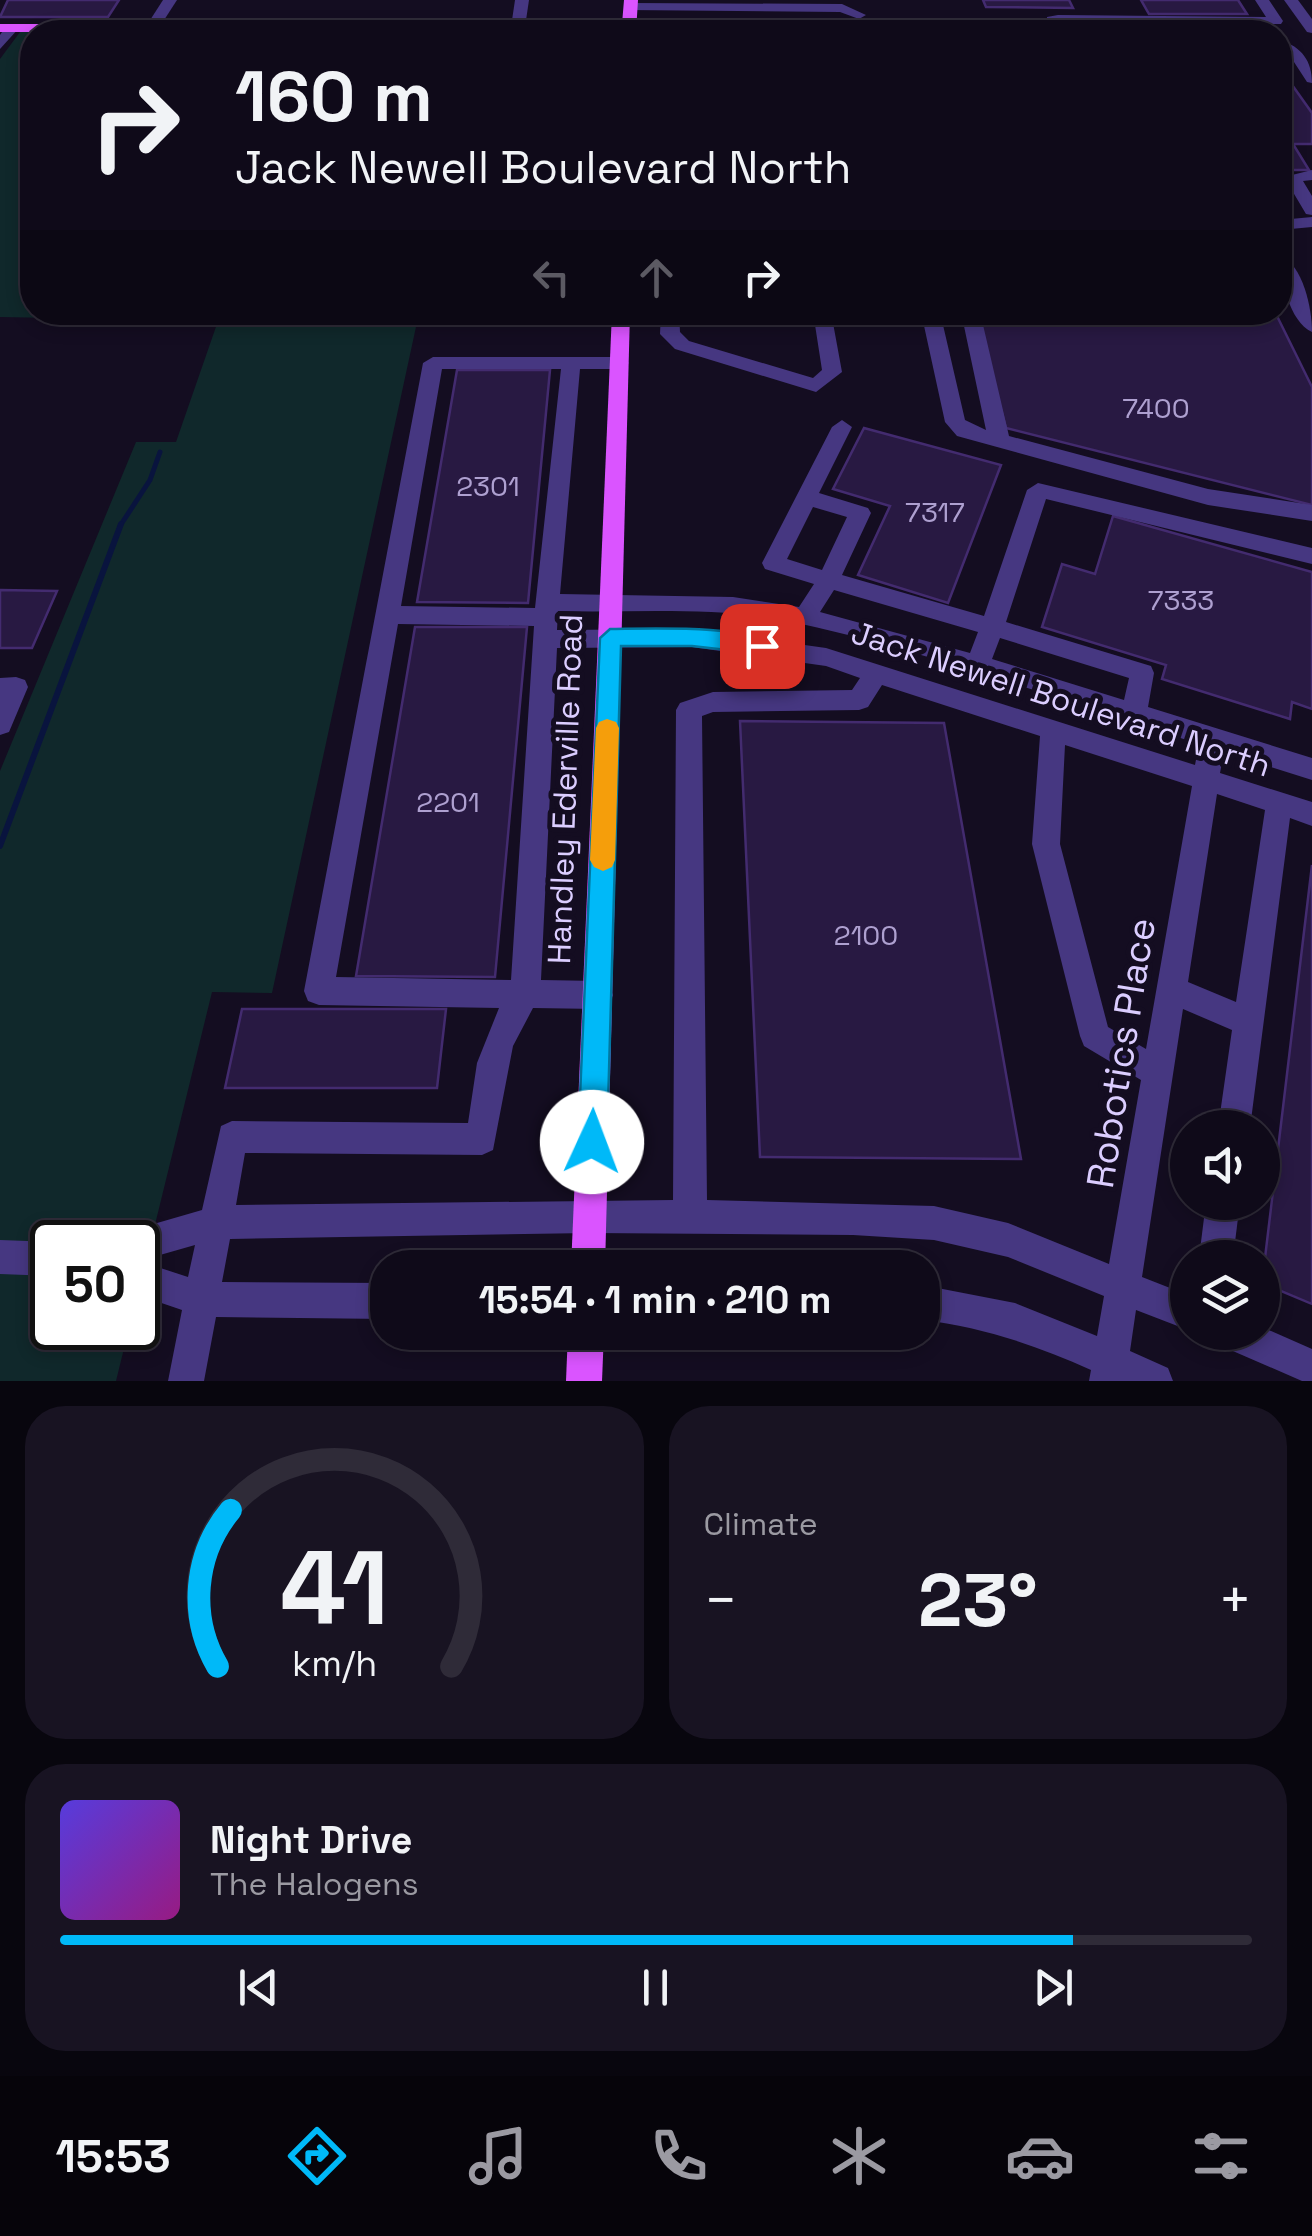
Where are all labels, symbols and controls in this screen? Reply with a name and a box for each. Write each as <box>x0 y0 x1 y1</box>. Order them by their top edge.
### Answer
text: 160 m <box>235 52 433 141</box>
icon: right <box>70 60 200 190</box>
text: Jack Newell Boulevard North <box>235 139 851 196</box>
icon: left <box>524 250 579 305</box>
icon: ahead <box>629 250 684 305</box>
icon: right <box>734 250 789 305</box>
house number: 7400 <box>1122 390 1190 426</box>
house number: 2301 <box>456 468 520 504</box>
house number: 7317 <box>905 494 965 530</box>
house number: 7333 <box>1148 582 1214 618</box>
pin <box>720 604 805 689</box>
street label: Jack Newell Boulevard North <box>846 612 1276 786</box>
street label: Handley Ederville Road <box>539 613 591 965</box>
icon: arrive <box>735 619 790 674</box>
house number: 2201 <box>416 784 480 820</box>
street label: Robotics Place <box>1076 915 1166 1191</box>
house number: 2100 <box>834 917 898 953</box>
position arrow <box>540 1090 644 1194</box>
map controls <box>1170 1110 1280 1350</box>
button: sound <box>1170 1110 1280 1220</box>
speed limit sign: 50 <box>30 1220 160 1350</box>
button: layers <box>1170 1240 1280 1350</box>
text: 15:54 · 1 min · 210 m <box>479 1276 831 1324</box>
text: Climate <box>704 1504 818 1544</box>
text: 41 <box>280 1522 389 1654</box>
text: 23° <box>918 1552 1038 1648</box>
text: − <box>704 1565 738 1635</box>
text: + <box>1218 1565 1252 1635</box>
text: km/h <box>292 1641 377 1686</box>
text: Night Drive <box>210 1816 412 1864</box>
text: The Halogens <box>210 1864 419 1904</box>
icon: previous <box>231 1960 286 2015</box>
icon: pause <box>628 1960 683 2015</box>
icon: next <box>1026 1960 1081 2015</box>
icon: directions <box>282 2121 352 2191</box>
icon: music <box>463 2121 533 2191</box>
icon: phone <box>644 2121 714 2191</box>
icon: climate <box>824 2121 894 2191</box>
icon: car <box>1005 2121 1075 2191</box>
icon: filters <box>1186 2121 1256 2191</box>
text: 15:53 <box>55 2128 171 2185</box>

